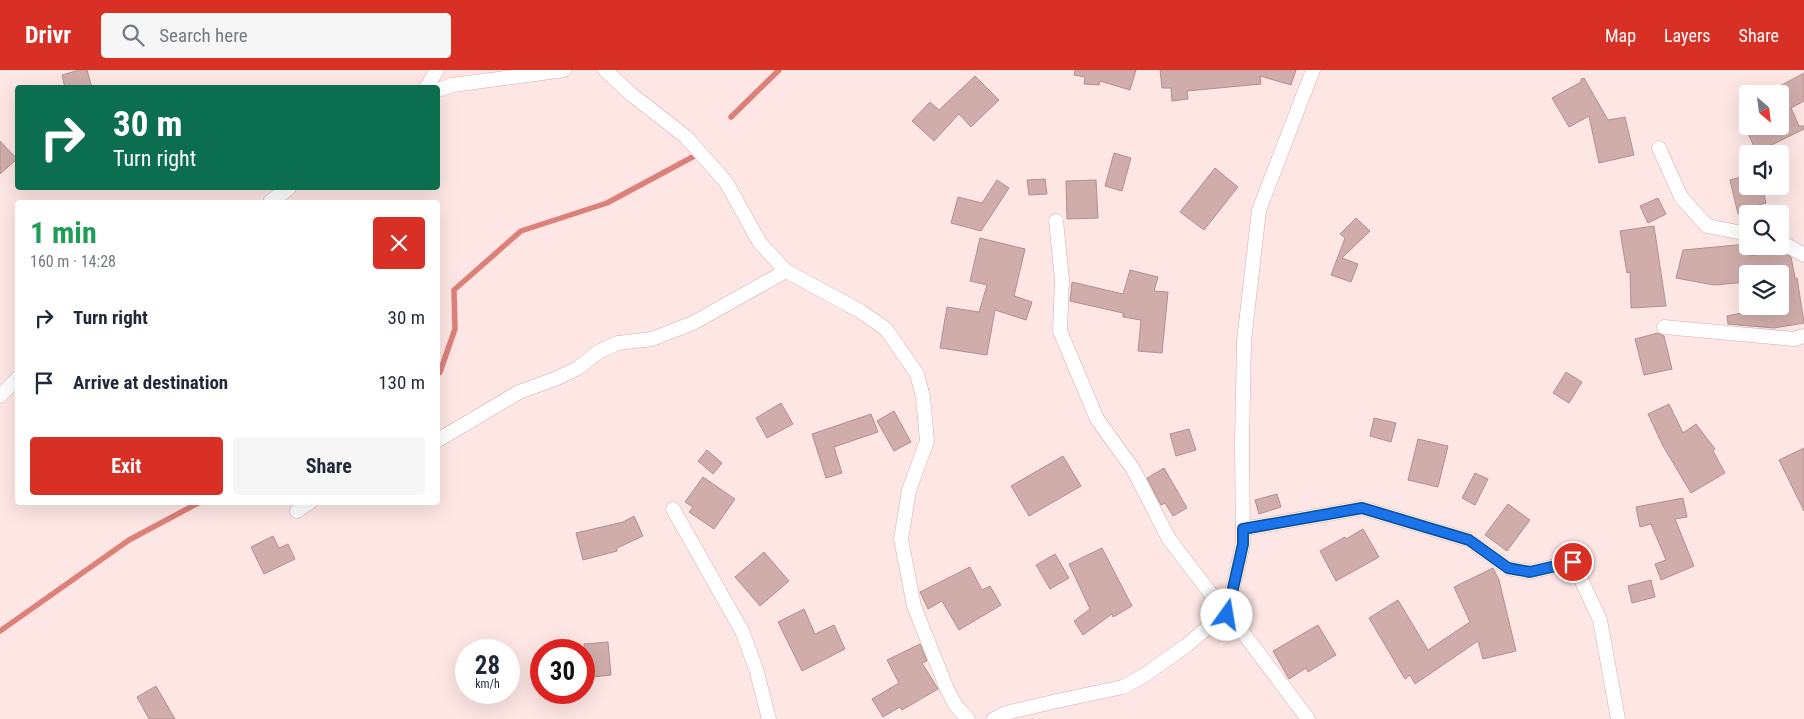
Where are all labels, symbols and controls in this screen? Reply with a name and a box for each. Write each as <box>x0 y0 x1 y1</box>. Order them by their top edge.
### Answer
search box <box>101 13 451 58</box>
text: Drivr <box>25 21 71 49</box>
icon: search <box>119 21 147 49</box>
text: Search here <box>159 24 248 47</box>
text: Map <box>1605 25 1636 46</box>
text: Layers <box>1664 25 1711 46</box>
text: Share <box>1739 25 1779 46</box>
north arrow <box>1739 85 1789 135</box>
map controls <box>1739 85 1789 315</box>
text: 30 m <box>113 104 182 145</box>
icon: right <box>30 105 95 170</box>
button: sound <box>1739 145 1789 195</box>
text: Turn right <box>113 146 196 171</box>
button: search <box>1739 205 1789 255</box>
text: 1 min <box>30 215 97 250</box>
button: close <box>373 217 425 269</box>
text: 160 m · 14:28 <box>30 252 116 271</box>
button: layers <box>1739 265 1789 315</box>
icon: right <box>30 304 58 332</box>
text: Turn right <box>73 306 148 329</box>
text: 30 m <box>388 306 425 329</box>
icon: arrive <box>30 369 58 397</box>
text: Arrive at destination <box>73 371 228 394</box>
text: 130 m <box>378 371 425 394</box>
button: Exit <box>30 437 223 495</box>
button: Share <box>233 437 425 495</box>
pin <box>1552 541 1594 583</box>
icon: arrive <box>1559 548 1587 576</box>
position arrow <box>1200 588 1252 640</box>
speed limit sign: 30 <box>530 639 595 704</box>
text: 28 <box>475 651 500 680</box>
text: km/h <box>475 677 500 691</box>

